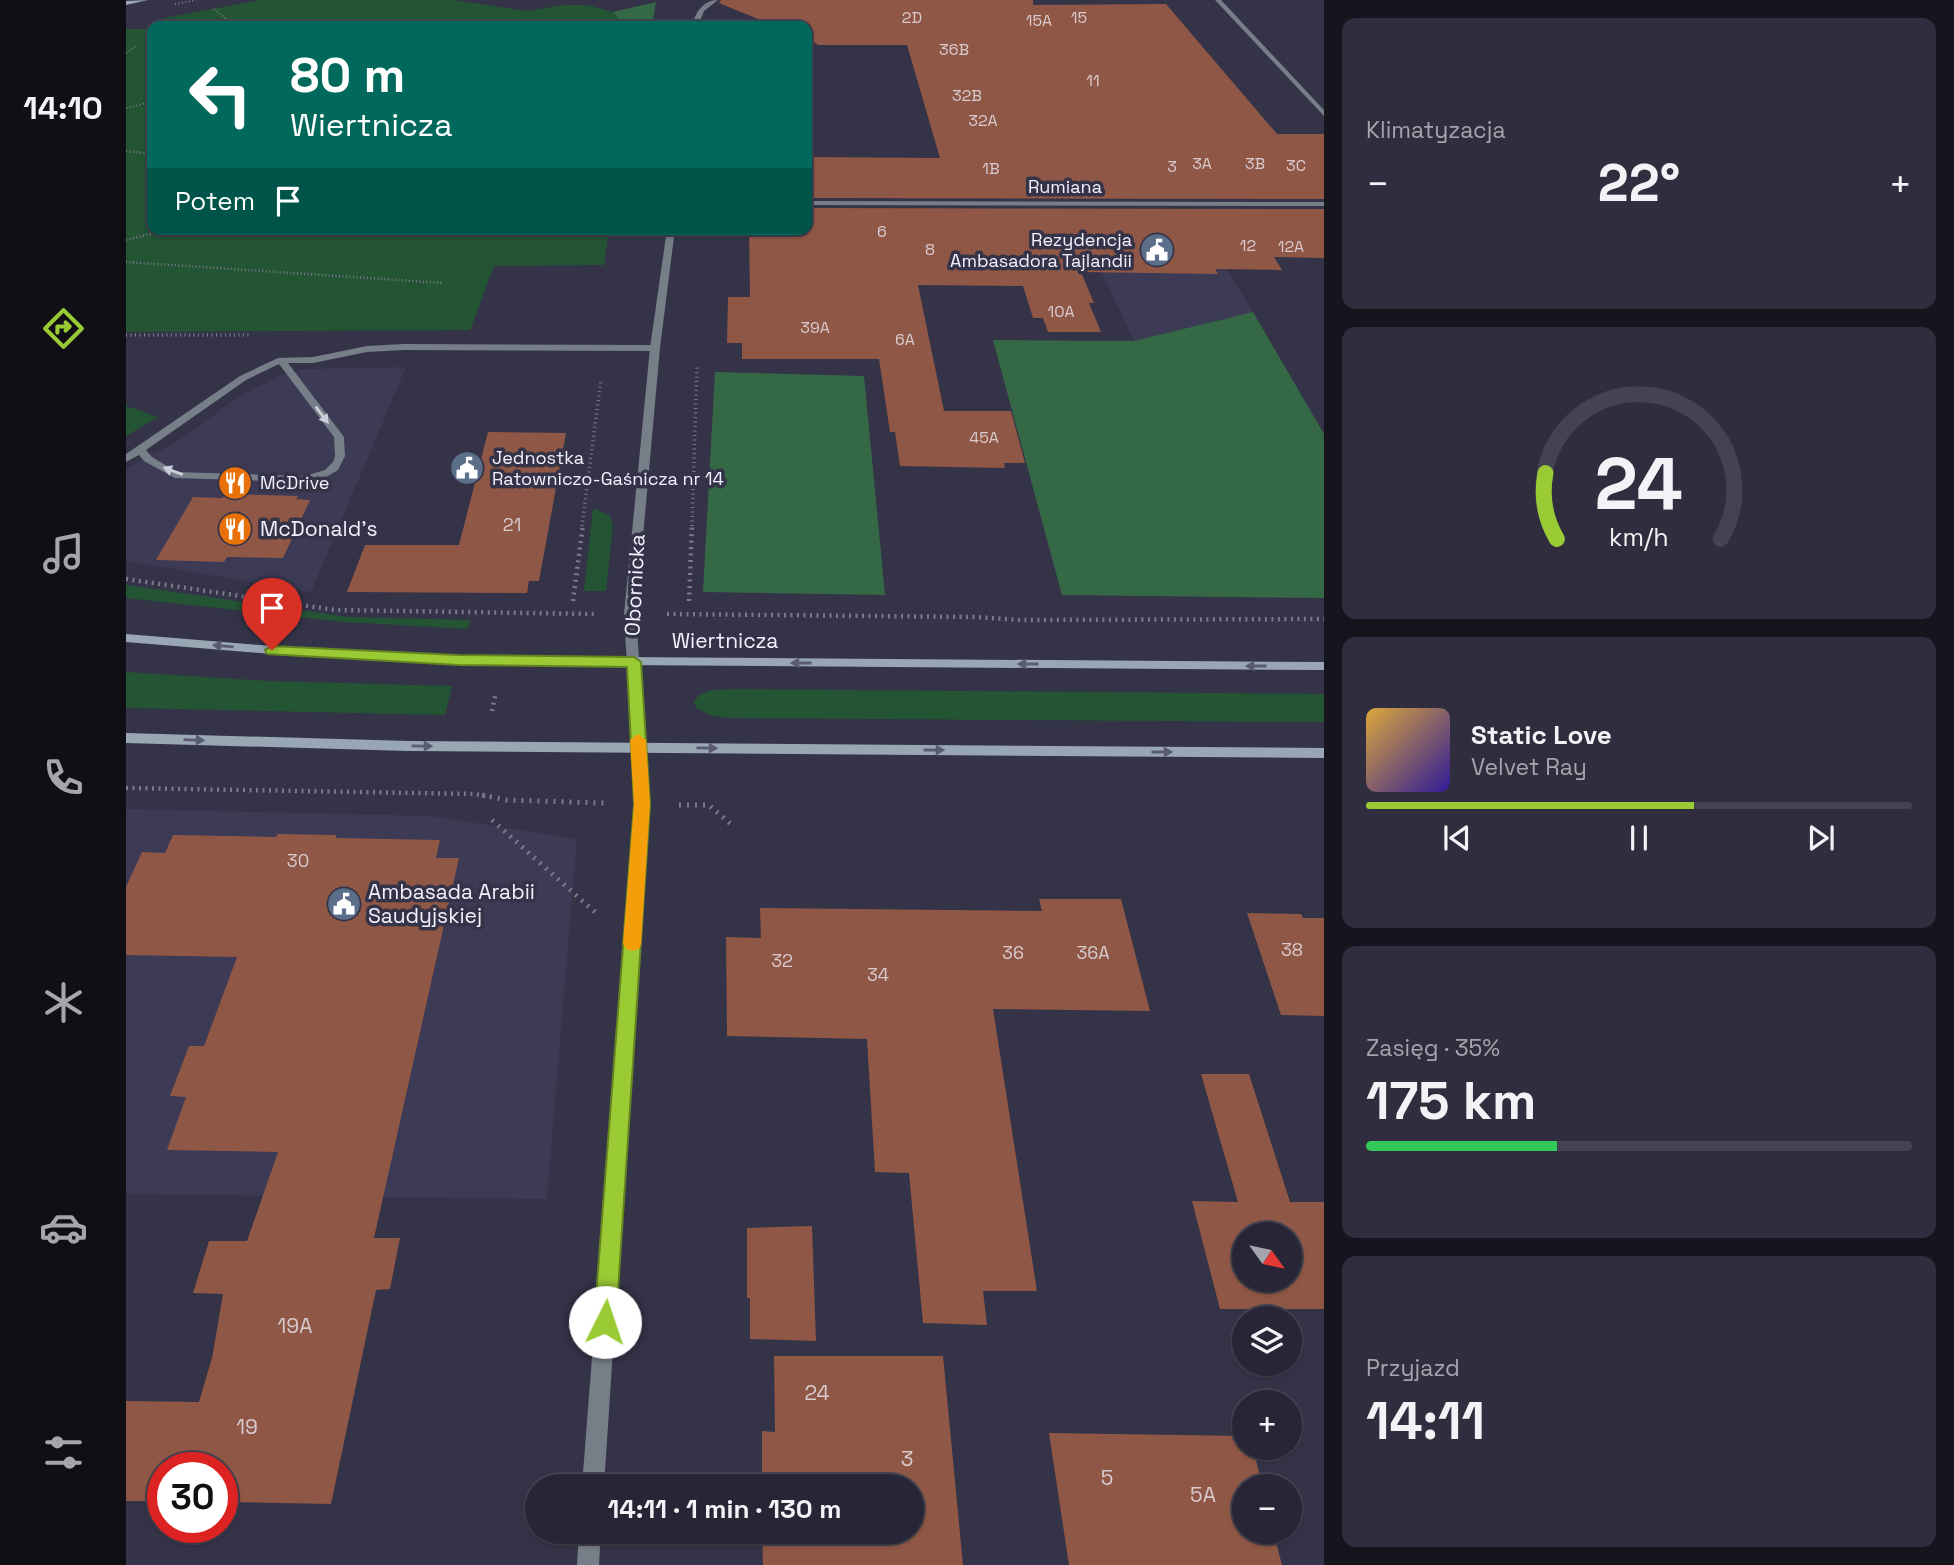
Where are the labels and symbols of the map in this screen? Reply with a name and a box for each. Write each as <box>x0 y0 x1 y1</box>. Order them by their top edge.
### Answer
house number: 2D <box>902 7 922 28</box>
house number: 15 <box>1071 7 1087 28</box>
house number: 15A <box>1026 10 1052 31</box>
house number: 36B <box>939 39 969 60</box>
house number: 11 <box>1086 70 1100 91</box>
house number: 32B <box>952 85 982 106</box>
house number: 32A <box>968 110 998 131</box>
house number: 3A <box>1192 153 1212 174</box>
house number: 3B <box>1245 153 1265 174</box>
house number: 3C <box>1286 155 1306 176</box>
house number: 3 <box>1167 156 1177 177</box>
house number: 1B <box>982 158 1000 179</box>
street label: Rumiana <box>1028 175 1102 198</box>
house number: 6 <box>877 221 887 242</box>
place label: Rezydencja Ambasadora Tajlandii <box>950 228 1132 272</box>
public building icon: Rezydencja Ambasadora Tajlandii <box>1138 231 1176 269</box>
house number: 12 <box>1240 235 1256 256</box>
house number: 12A <box>1278 236 1304 257</box>
house number: 8 <box>925 239 935 260</box>
house number: 10A <box>1047 301 1075 322</box>
house number: 39A <box>800 317 830 338</box>
house number: 6A <box>895 329 915 350</box>
one-way arrow <box>315 405 330 423</box>
house number: 45A <box>969 427 999 448</box>
place label: Jednostka Ratowniczo-Gaśnicza nr 14 <box>492 446 724 490</box>
public building icon: Jednostka Ratowniczo-Gaśnicza nr 14 <box>448 449 486 487</box>
restaurant icon: McDrive <box>216 464 254 502</box>
one-way arrow <box>162 465 183 476</box>
place label: McDrive <box>260 471 329 494</box>
restaurant icon: McDonald's <box>216 510 254 548</box>
house number: 21 <box>503 513 521 536</box>
place label: McDonald's <box>260 515 378 542</box>
street label: Obornicka <box>618 533 651 637</box>
pin <box>242 578 302 650</box>
street label: Wiertnicza <box>672 627 778 654</box>
one-way arrow <box>212 640 234 651</box>
one-way arrow <box>790 657 812 669</box>
one-way arrow <box>1017 658 1039 670</box>
one-way arrow <box>1245 660 1267 672</box>
one-way arrow <box>183 734 205 745</box>
one-way arrow <box>411 740 433 752</box>
one-way arrow <box>696 742 718 754</box>
one-way arrow <box>923 744 945 756</box>
one-way arrow <box>1151 746 1173 757</box>
house number: 30 <box>287 849 309 872</box>
place label: Ambasada Arabii Saudyjskiej <box>368 878 535 929</box>
public building icon: Ambasada Arabii Saudyjskiej <box>325 885 363 923</box>
house number: 38 <box>1281 938 1303 961</box>
house number: 36 <box>1002 941 1024 964</box>
house number: 36A <box>1076 941 1110 964</box>
house number: 32 <box>771 949 793 972</box>
house number: 34 <box>867 963 889 986</box>
north arrow <box>1232 1222 1302 1292</box>
position arrow <box>568 1285 642 1359</box>
house number: 19A <box>278 1312 312 1339</box>
house number: 24 <box>804 1379 830 1406</box>
house number: 19 <box>236 1413 258 1440</box>
house number: 3 <box>901 1445 913 1472</box>
speed limit sign: 30 <box>147 1452 238 1543</box>
house number: 5 <box>1101 1464 1113 1491</box>
house number: 5A <box>1190 1481 1216 1508</box>

